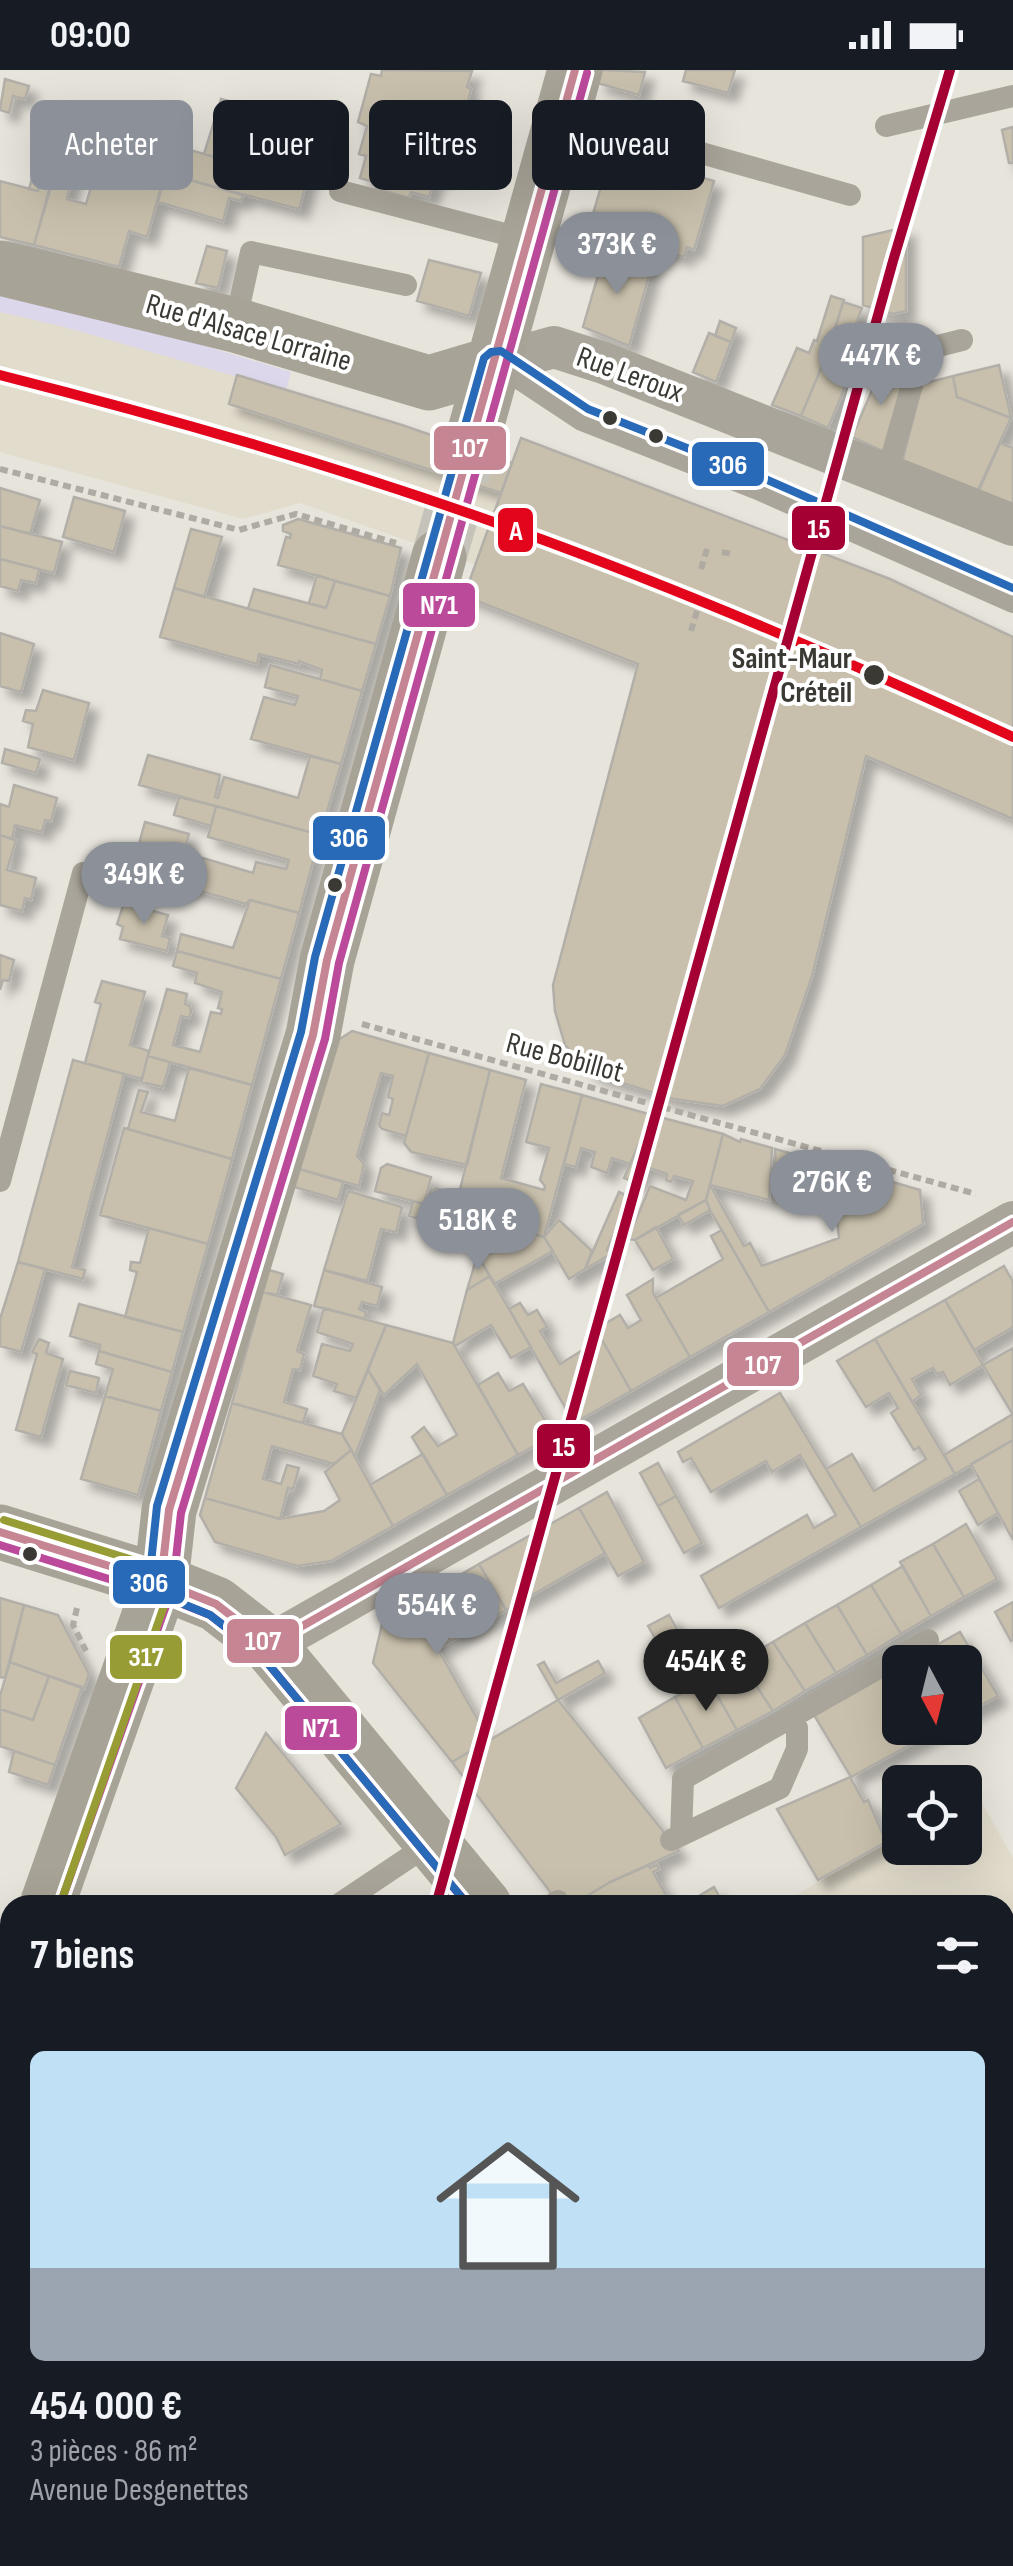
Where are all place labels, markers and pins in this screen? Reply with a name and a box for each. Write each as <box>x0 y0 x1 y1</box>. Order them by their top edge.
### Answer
pin: 373K € <box>536 212 698 297</box>
pin: 447K € <box>800 323 962 408</box>
unlabelled marker <box>600 408 620 428</box>
unlabelled marker <box>646 426 666 446</box>
place label: Saint-Maur Créteil <box>732 641 852 711</box>
marker: Saint-Maur Créteil <box>861 662 887 688</box>
pin: 349K € <box>63 842 225 927</box>
unlabelled marker <box>325 875 345 895</box>
pin: 276K € <box>751 1150 913 1235</box>
pin: 518K € <box>397 1188 559 1273</box>
unlabelled marker <box>20 1544 40 1564</box>
pin: 554K € <box>356 1573 518 1658</box>
pin: 454K € <box>625 1629 787 1714</box>

